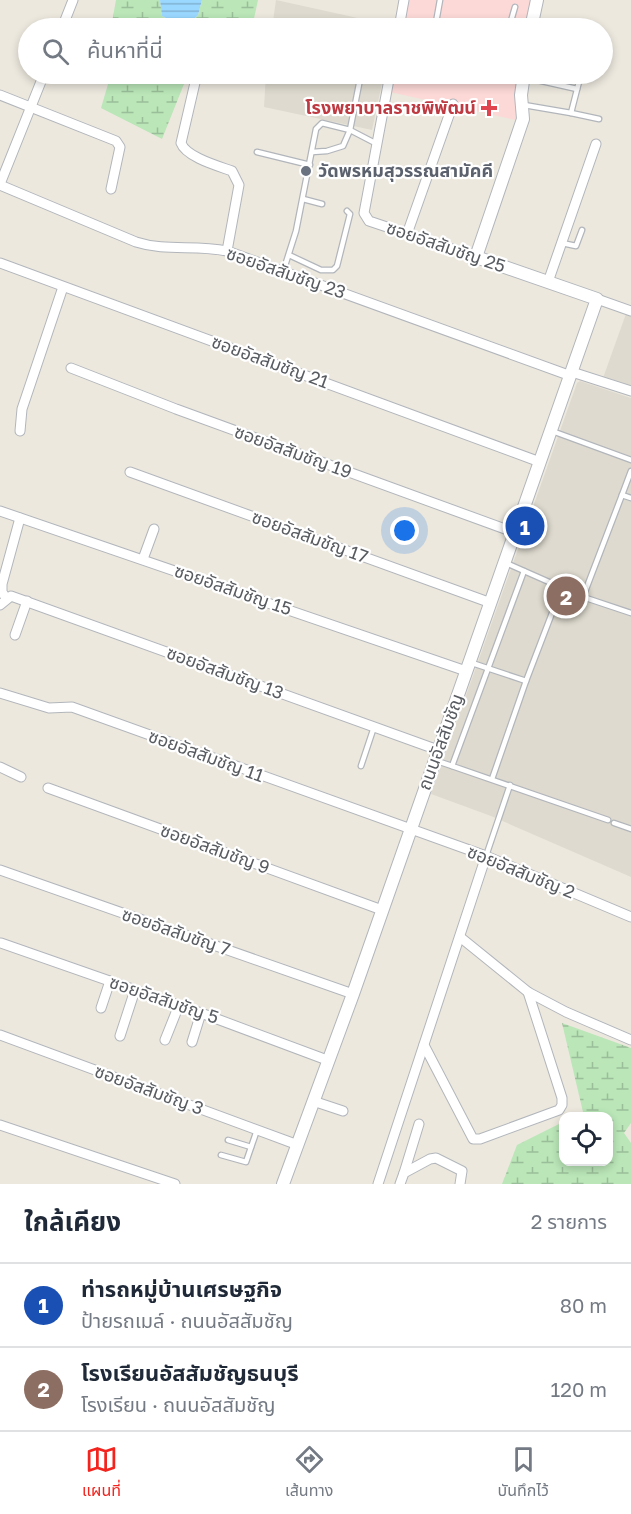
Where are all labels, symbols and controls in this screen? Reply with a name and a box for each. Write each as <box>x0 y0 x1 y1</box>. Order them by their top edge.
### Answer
search box <box>18 18 613 84</box>
icon: search <box>39 35 72 68</box>
text: ค้นหาที่นี่ <box>87 36 163 63</box>
place label: โรงพยาบาลราชพิพัฒน์ <box>305 96 476 118</box>
marker: โรงพยาบาลราชพิพัฒน์ <box>480 99 498 117</box>
place label: วัดพรหมสุวรรณสามัคคี <box>318 159 493 182</box>
marker: วัดพรหมสุวรรณสามัคคี <box>299 164 313 178</box>
street label: ซอยอัสสัมชัญ 25 <box>384 215 509 277</box>
street label: ซอยอัสสัมชัญ 23 <box>224 241 349 303</box>
street label: ซอยอัสสัมชัญ 21 <box>209 330 332 393</box>
street label: ซอยอัสสัมชัญ 19 <box>232 420 355 482</box>
pin: 1 <box>506 504 544 548</box>
street label: ซอยอัสสัมชัญ 17 <box>249 505 371 567</box>
your location <box>390 516 419 545</box>
street label: ซอยอัสสัมชัญ 15 <box>172 559 295 619</box>
pin: 2 <box>546 574 586 618</box>
street label: ซอยอัสสัมชัญ 13 <box>164 641 287 703</box>
street label: ถนนอัสสัมชัญ <box>412 690 468 793</box>
street label: ซอยอัสสัมชัญ 11 <box>146 724 267 786</box>
street label: ซอยอัสสัมชัญ 9 <box>158 818 273 878</box>
street label: ซอยอัสสัมชัญ 2 <box>464 839 578 903</box>
street label: ซอยอัสสัมชัญ 7 <box>119 902 233 960</box>
street label: ซอยอัสสัมชัญ 5 <box>107 970 222 1028</box>
street label: ซอยอัสสัมชัญ 3 <box>92 1059 207 1119</box>
map controls <box>559 1112 613 1166</box>
button: locate <box>559 1112 613 1166</box>
text: ใกล้เคียง <box>24 1206 121 1237</box>
text: 2 รายการ <box>531 1209 607 1233</box>
text: ท่ารถหมู่บ้านเศรษฐกิจ <box>81 1275 282 1302</box>
text: 1 <box>38 1293 49 1317</box>
text: 80 m <box>560 1293 607 1317</box>
text: ป้ายรถเมล์ · ถนนอัสสัมชัญ <box>81 1308 293 1332</box>
text: โรงเรียนอัสสัมชัญธนบุรี <box>81 1359 299 1386</box>
text: 2 <box>37 1377 50 1401</box>
text: 120 m <box>551 1377 607 1401</box>
text: โรงเรียน · ถนนอัสสัมชัญ <box>81 1392 275 1416</box>
tab: แผนที่ <box>82 1443 121 1503</box>
tab: เส้นทาง <box>285 1443 333 1503</box>
tab: บันทึกไว้ <box>498 1443 549 1503</box>

